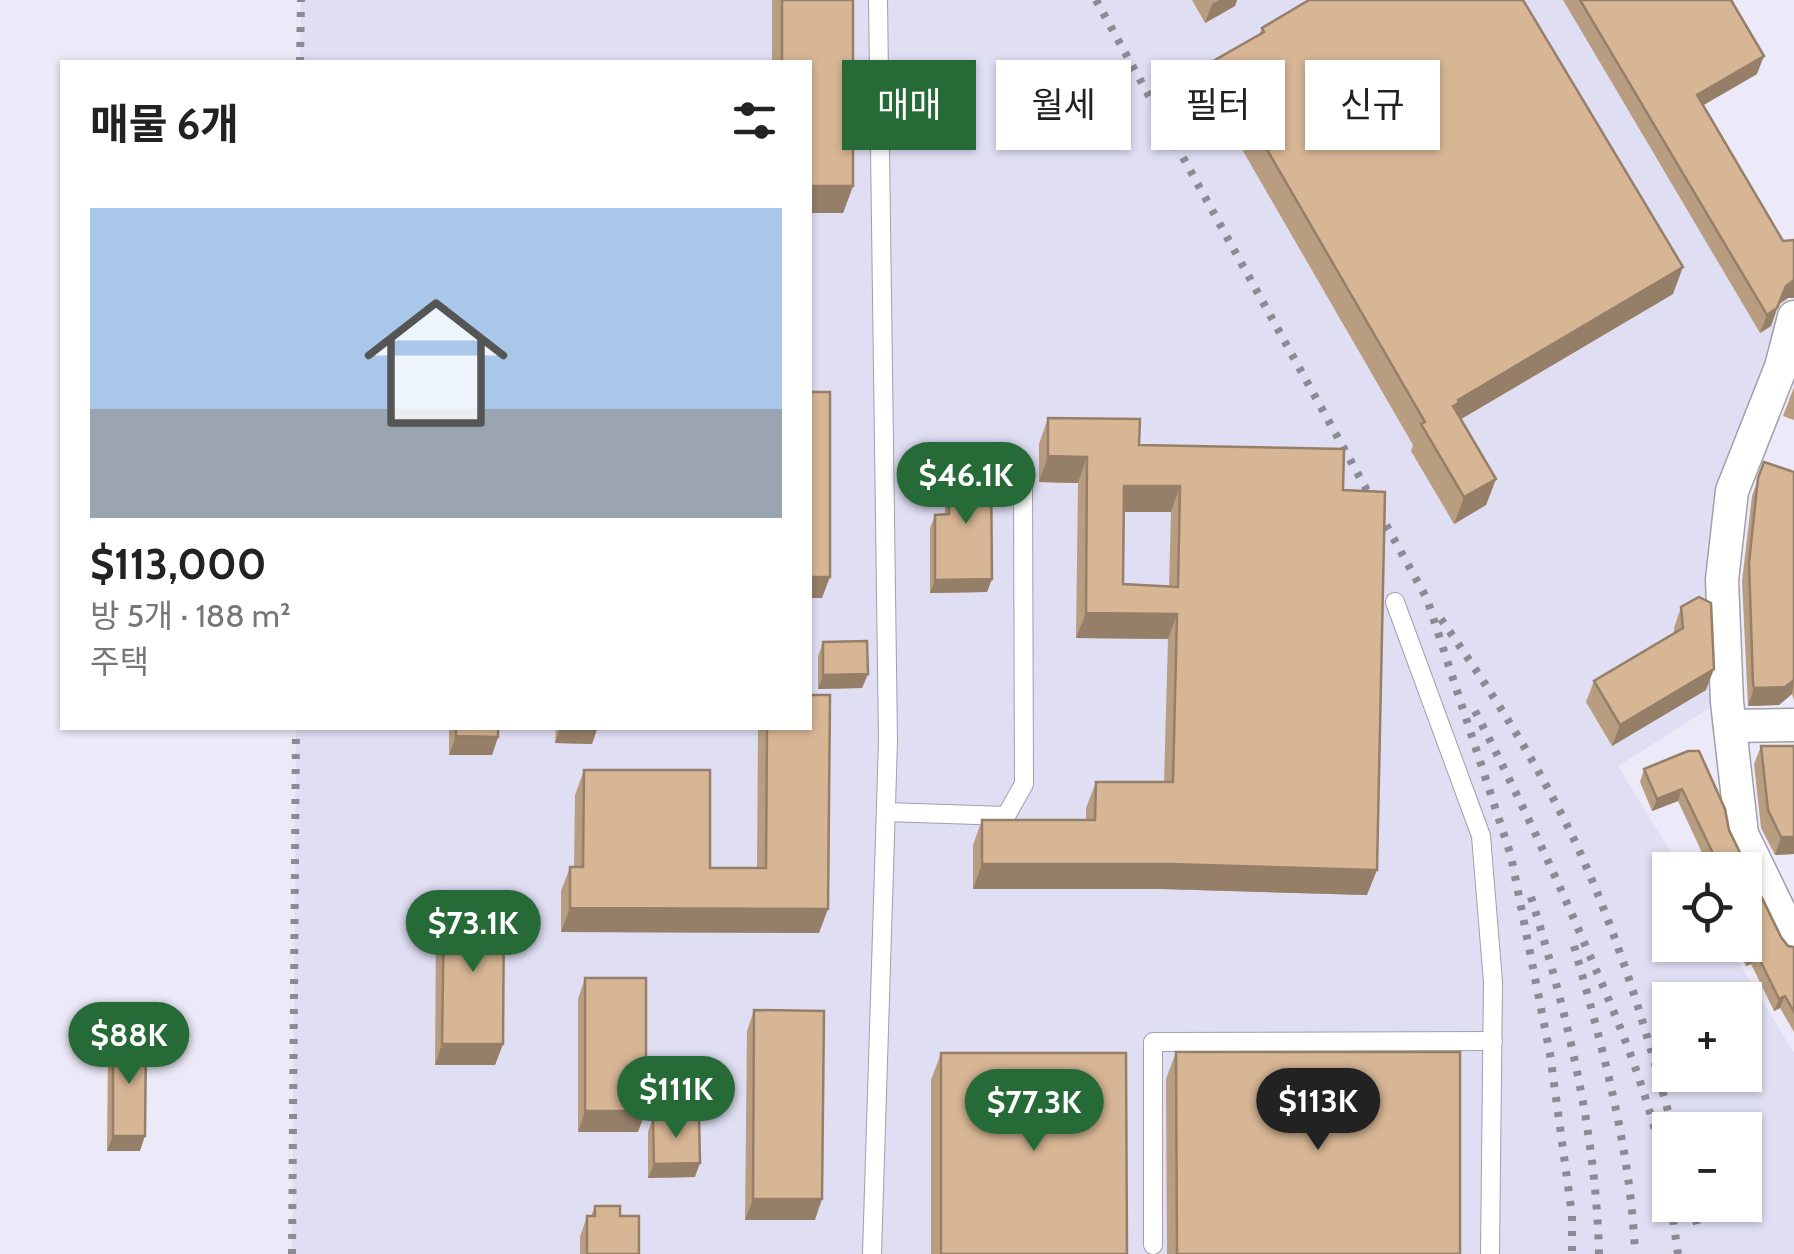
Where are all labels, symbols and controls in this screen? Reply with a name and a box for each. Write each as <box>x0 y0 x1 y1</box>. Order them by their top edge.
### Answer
chip: 매매 <box>842 60 976 150</box>
chip: 월세 <box>996 60 1131 150</box>
chip: 필터 <box>1151 60 1285 150</box>
chip: 신규 <box>1305 60 1440 150</box>
icon: filters <box>727 93 782 148</box>
text: 매물 6개 <box>90 98 239 150</box>
icon: home <box>346 273 526 453</box>
pin: $46.1K <box>885 442 1047 527</box>
text: $46.1K <box>919 455 1013 494</box>
text: $113,000 <box>90 538 266 590</box>
text: 방 5개 · 188 m² <box>90 596 291 635</box>
text: 주택 <box>90 642 149 681</box>
map controls <box>1652 852 1762 1222</box>
button: locate <box>1652 852 1762 962</box>
pin: $73.1K <box>392 890 554 975</box>
text: $73.1K <box>428 903 518 942</box>
button: + <box>1652 982 1762 1092</box>
pin: $88K <box>70 1002 188 1087</box>
text: $88K <box>90 1015 168 1054</box>
pin: $111K <box>606 1056 746 1141</box>
pin: $113K <box>1248 1068 1388 1153</box>
text: $111K <box>639 1069 713 1108</box>
pin: $77.3K <box>953 1069 1115 1154</box>
text: $113K <box>1278 1081 1358 1120</box>
text: $77.3K <box>987 1082 1081 1121</box>
button: − <box>1652 1112 1762 1222</box>

